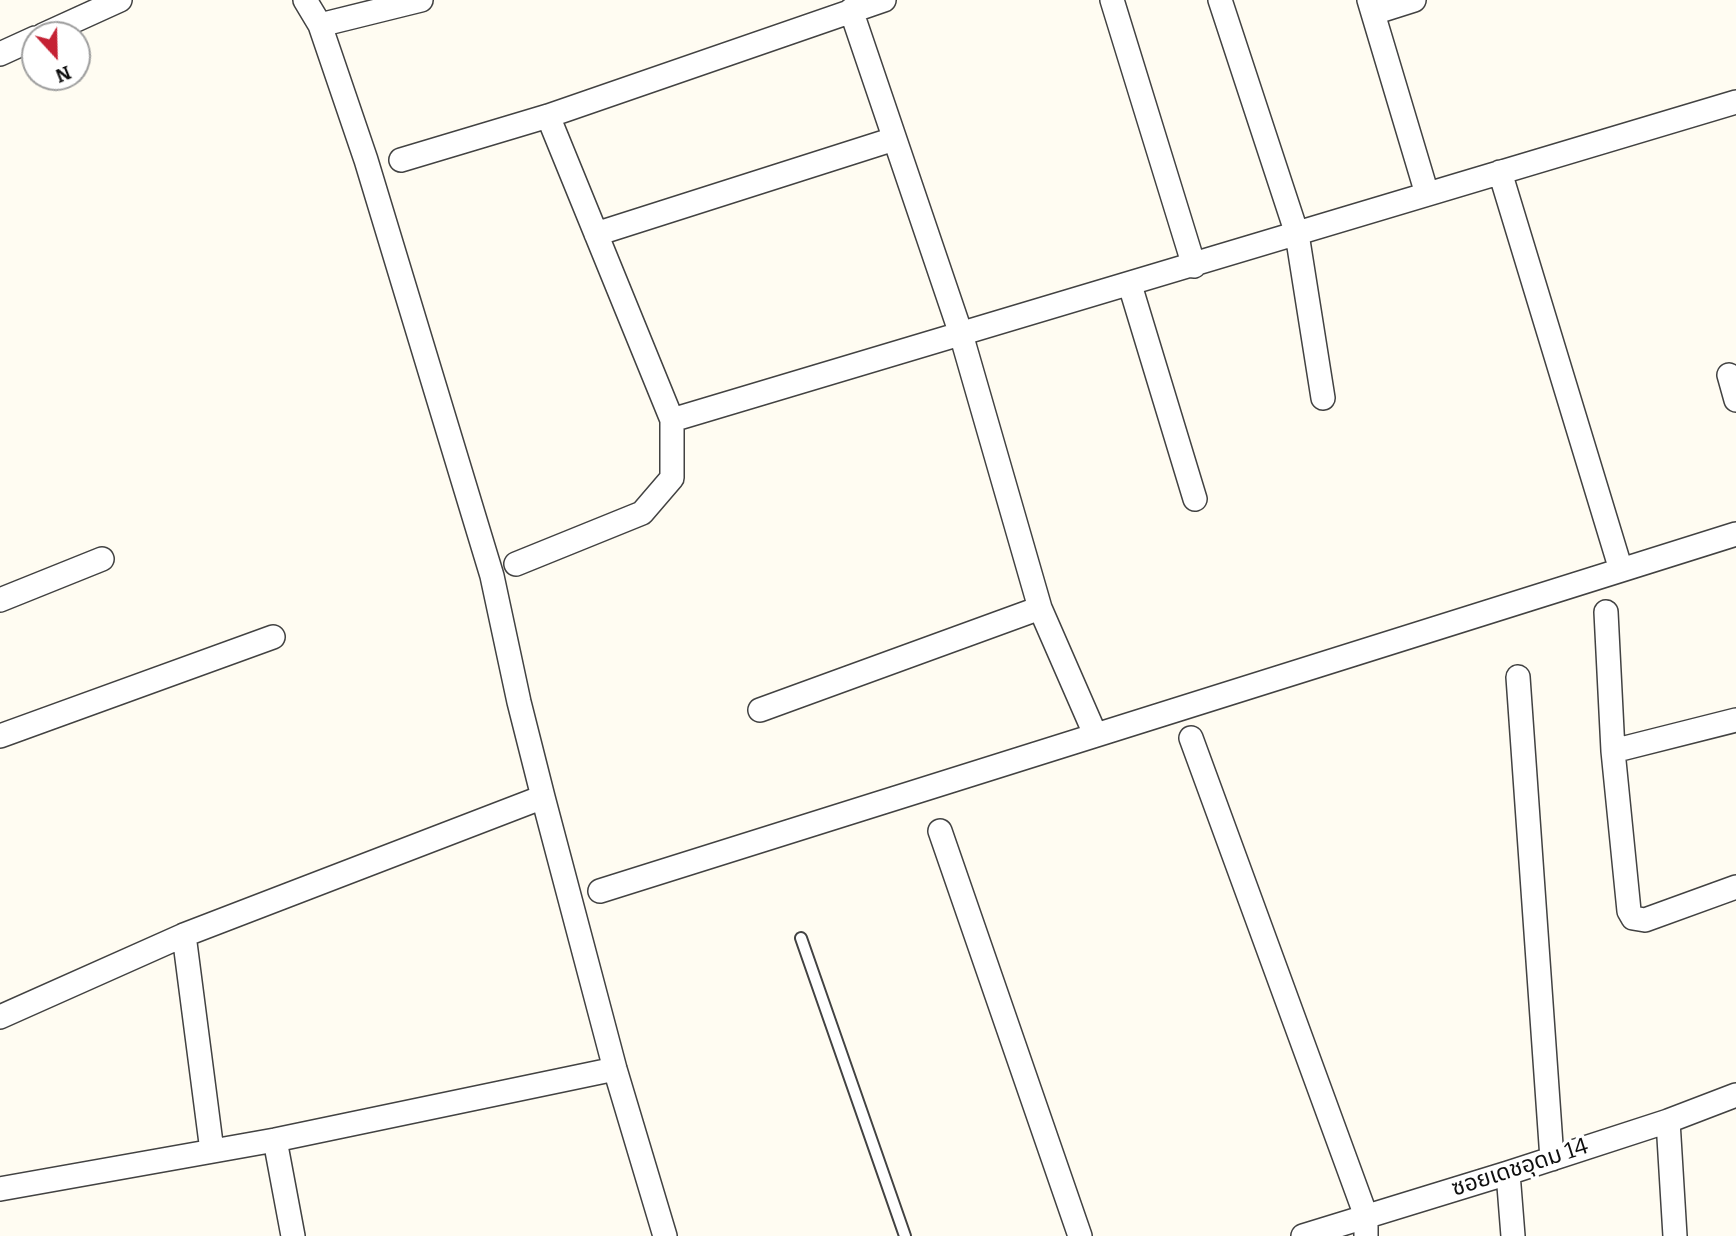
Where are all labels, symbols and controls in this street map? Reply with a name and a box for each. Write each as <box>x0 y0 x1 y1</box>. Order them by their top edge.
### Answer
north arrow <box>21 21 91 91</box>
text: N <box>52 61 74 87</box>
street label: ซอยเดชอุดม 14 <box>1448 1133 1592 1203</box>

